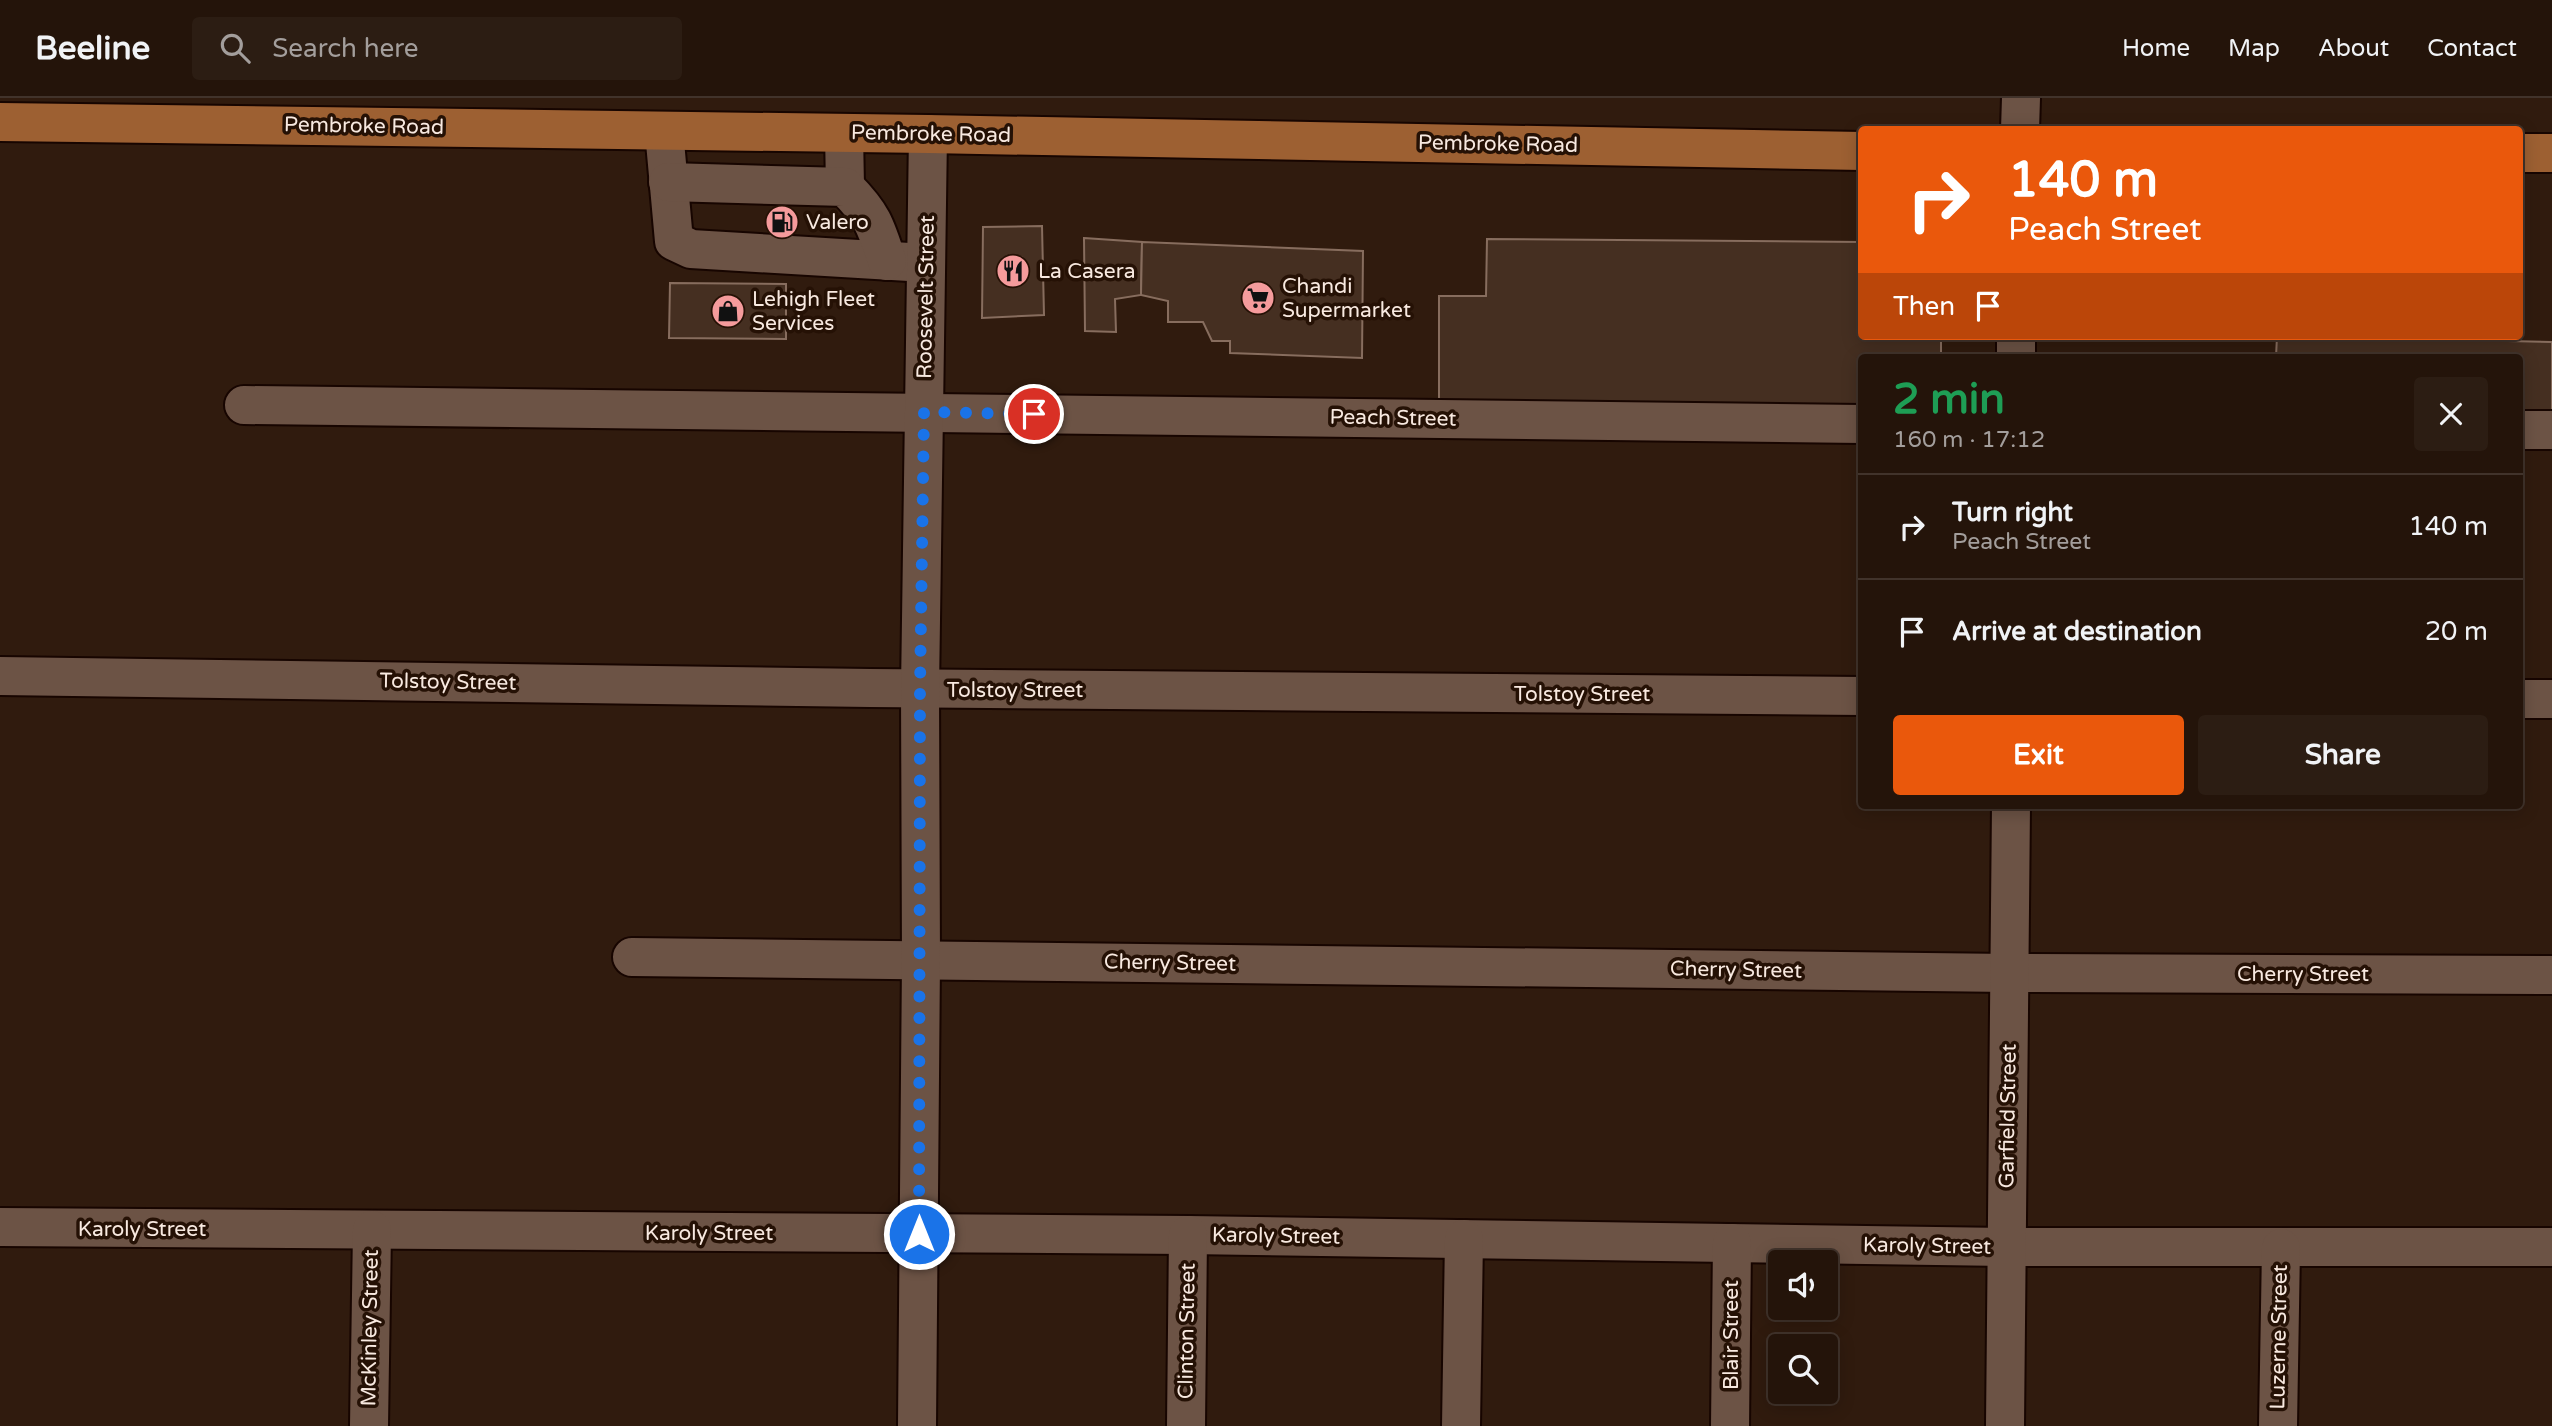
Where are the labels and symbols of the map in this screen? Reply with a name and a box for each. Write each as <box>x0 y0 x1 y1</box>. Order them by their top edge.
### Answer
street label: Pembroke Road <box>284 112 444 140</box>
street label: Pembroke Road <box>851 120 1011 148</box>
street label: Pembroke Road <box>1418 130 1578 158</box>
fuel station icon: Valero <box>763 203 801 241</box>
place label: Valero <box>806 210 869 235</box>
street label: Roosevelt Street <box>912 215 940 379</box>
restaurant icon: La Casera <box>994 252 1032 290</box>
place label: La Casera <box>1038 259 1136 284</box>
place label: Chandi Supermarket <box>1282 274 1411 323</box>
supermarket icon: Chandi Supermarket <box>1239 279 1277 317</box>
place label: Lehigh Fleet Services <box>752 287 875 336</box>
shop icon: Lehigh Fleet Services <box>709 292 747 330</box>
pin <box>1004 384 1064 444</box>
street label: Peach Street <box>1329 404 1457 432</box>
street label: Tolstoy Street <box>379 668 517 696</box>
street label: Tolstoy Street <box>947 678 1083 703</box>
street label: Tolstoy Street <box>1514 682 1650 707</box>
street label: Cherry Street <box>1104 949 1236 977</box>
street label: Cherry Street <box>1670 956 1802 984</box>
street label: Cherry Street <box>2237 962 2369 987</box>
street label: Garfield Street <box>1994 1043 2022 1189</box>
position arrow <box>882 1197 956 1271</box>
street label: Karoly Street <box>78 1217 206 1242</box>
street label: Karoly Street <box>645 1221 773 1246</box>
street label: Karoly Street <box>1212 1222 1340 1250</box>
street label: Karoly Street <box>1863 1232 1991 1260</box>
street label: McKinley Street <box>356 1249 384 1407</box>
street label: Clinton Street <box>1173 1263 1201 1399</box>
street label: Luzerne Street <box>2265 1264 2293 1410</box>
street label: Blair Street <box>1719 1280 1744 1390</box>

